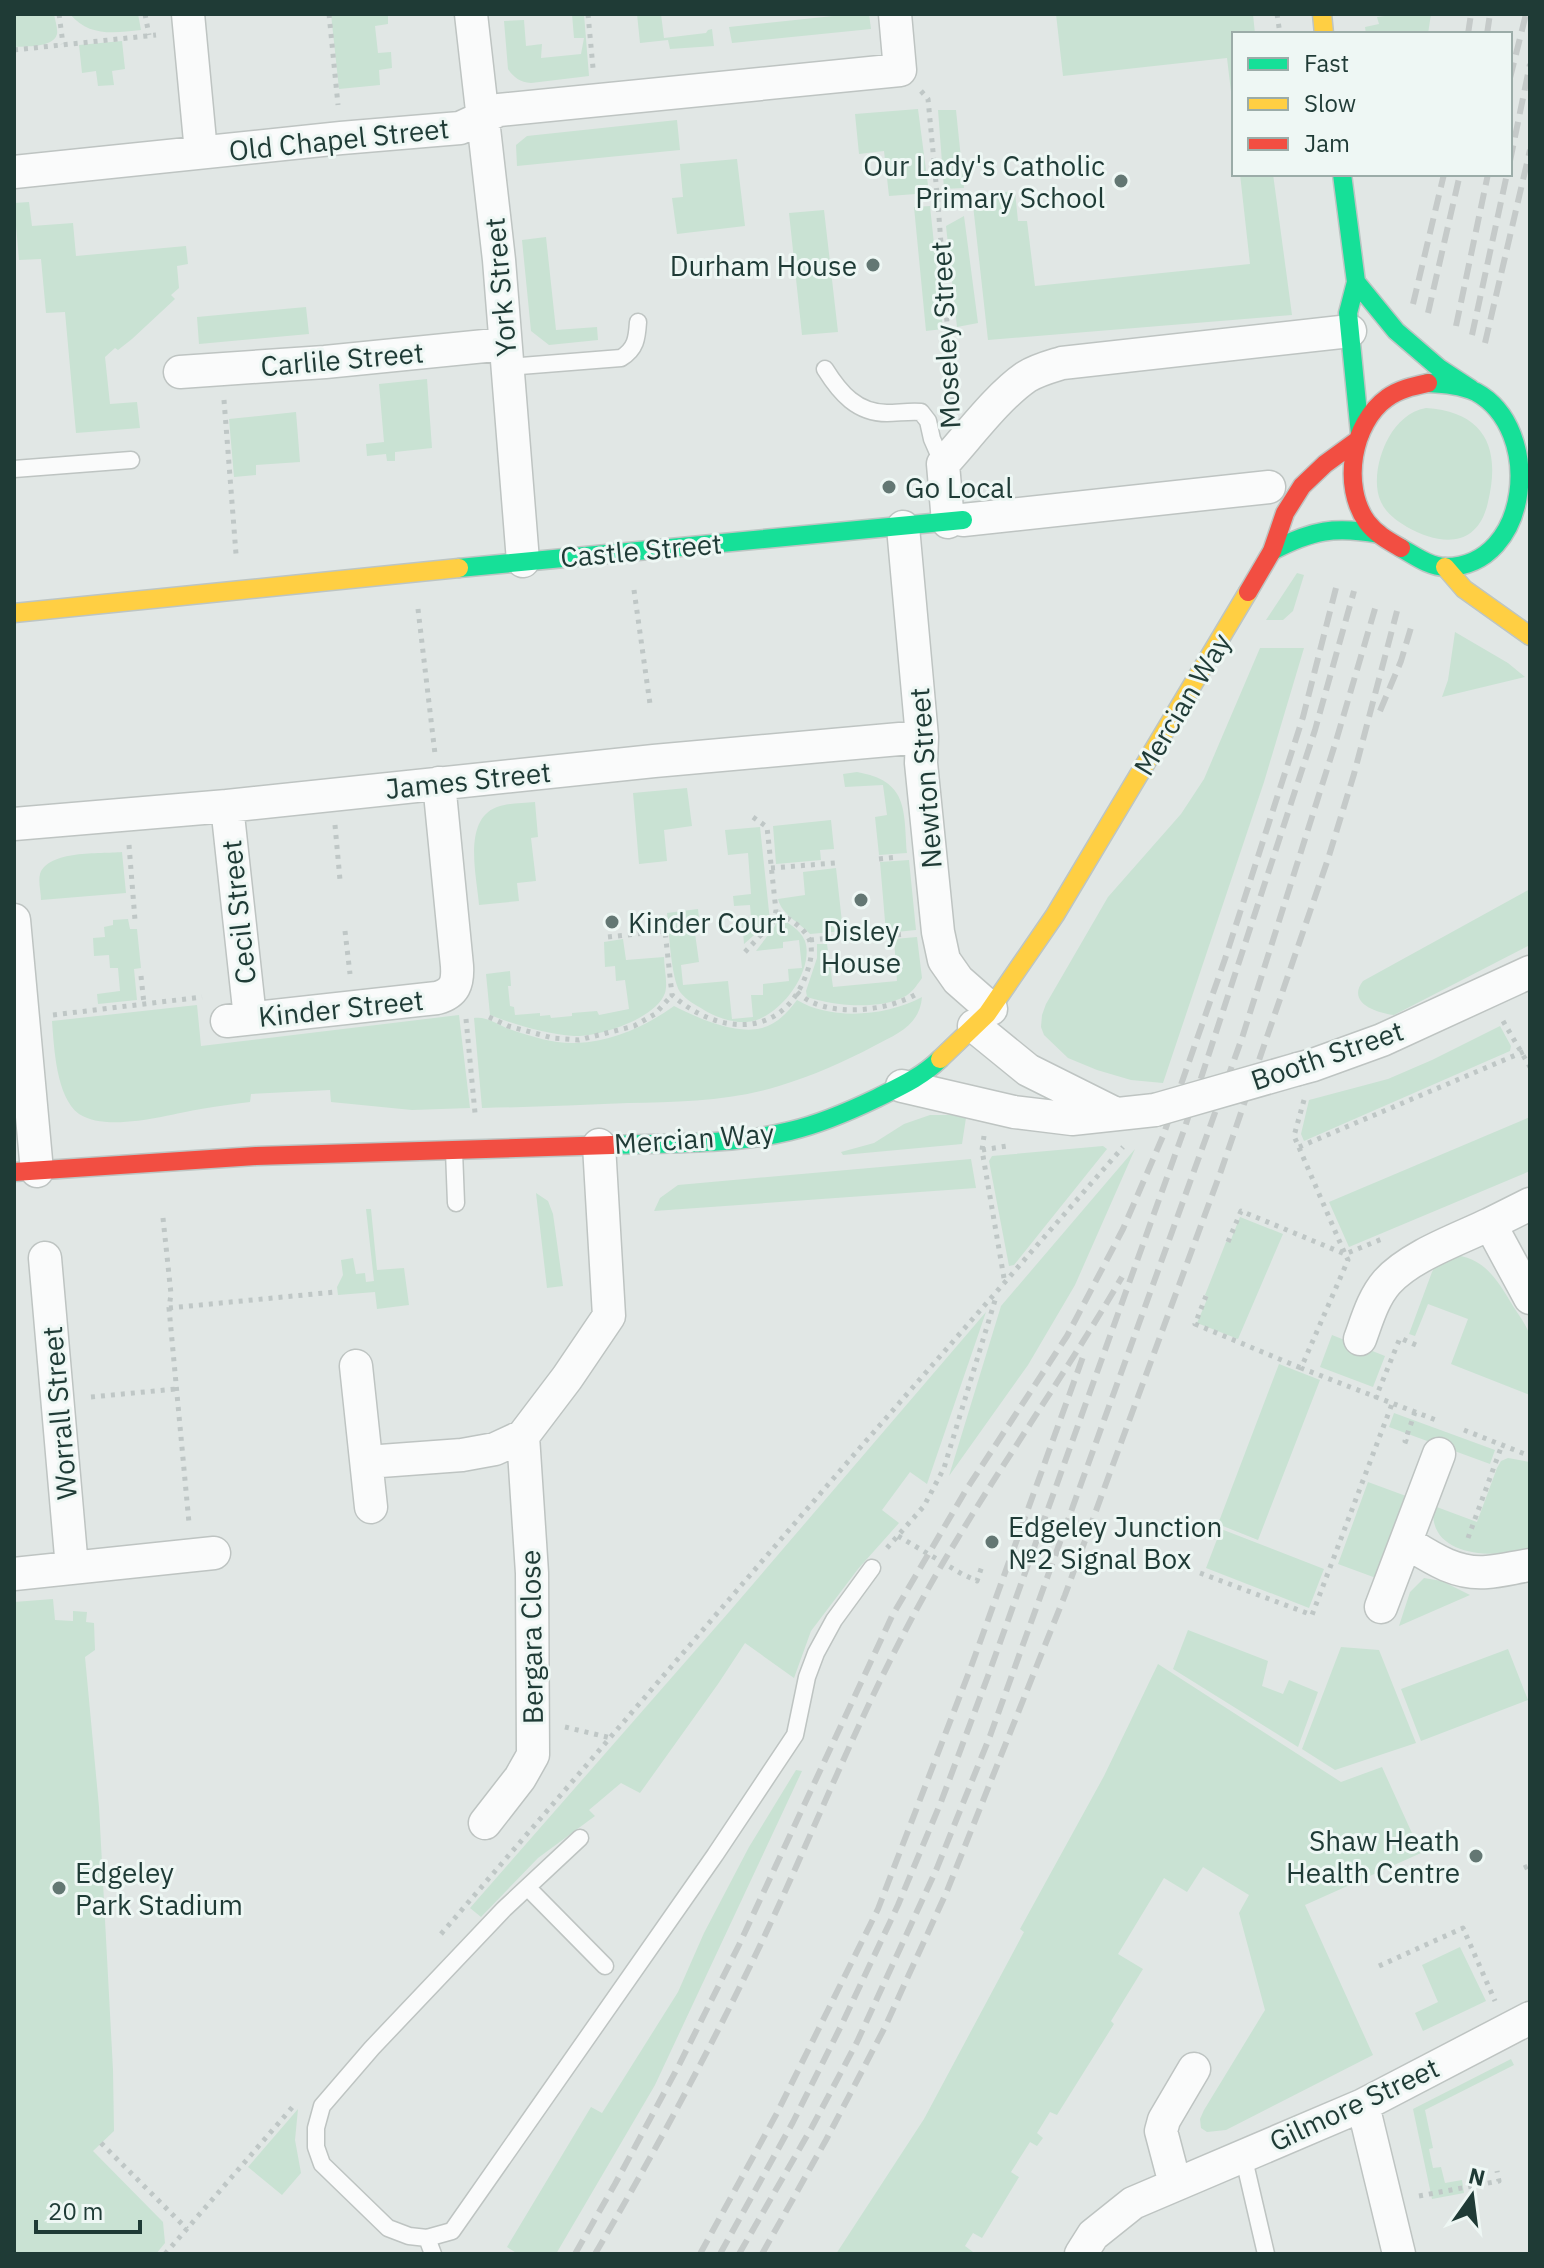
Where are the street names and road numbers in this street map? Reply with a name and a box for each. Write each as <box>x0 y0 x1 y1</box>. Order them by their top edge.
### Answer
street label: Old Chapel Street <box>227 109 451 169</box>
street label: York Street <box>475 216 525 358</box>
street label: Moseley Street <box>922 240 968 430</box>
street label: Carlile Street <box>259 333 425 385</box>
street label: Castle Street <box>559 525 723 575</box>
street label: Mercian Way <box>1125 626 1239 782</box>
street label: Newton Street <box>900 686 950 870</box>
street label: James Street <box>383 753 553 807</box>
street label: Cecil Street <box>212 838 264 986</box>
street label: Kinder Street <box>257 981 425 1035</box>
street label: Booth Street <box>1246 1012 1408 1098</box>
street label: Mercian Way <box>613 1114 775 1162</box>
street label: Worrall Street <box>33 1325 85 1501</box>
street label: Bergara Close <box>511 1550 551 1724</box>
street label: Gilmore Street <box>1263 2049 1445 2159</box>

